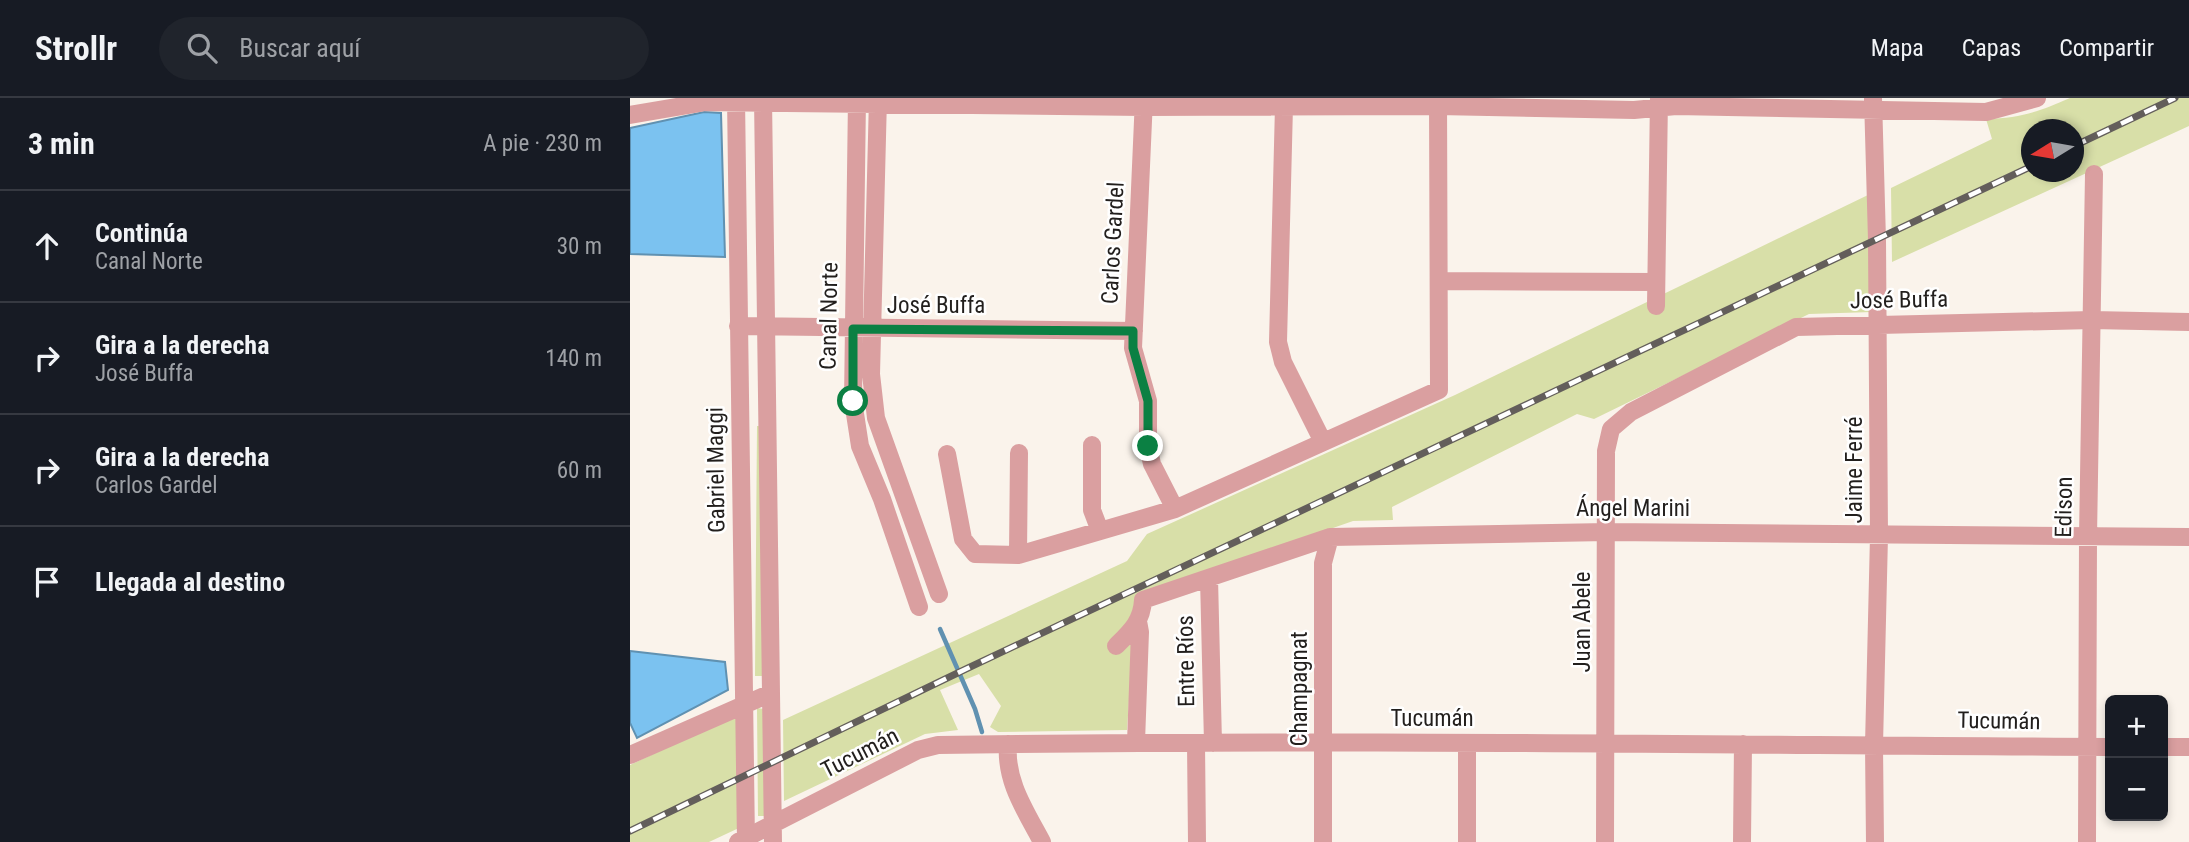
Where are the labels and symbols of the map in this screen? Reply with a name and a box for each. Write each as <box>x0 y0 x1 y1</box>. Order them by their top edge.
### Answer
north arrow <box>2021 119 2084 182</box>
street label: Carlos Gardel <box>1096 181 1130 305</box>
street label: Canal Norte <box>815 262 843 370</box>
street label: José Buffa <box>1850 286 1948 314</box>
street label: José Buffa <box>887 292 985 319</box>
route start <box>837 385 868 416</box>
street label: Gabriel Maggi <box>701 407 731 533</box>
street label: Jaime Ferré <box>1841 417 1868 523</box>
route end <box>1132 430 1163 461</box>
street label: Edison <box>2050 476 2078 538</box>
street label: Ángel Marini <box>1576 494 1690 522</box>
street label: Juan Abele <box>1569 571 1596 673</box>
street label: Entre Ríos <box>1172 615 1200 707</box>
street label: Champagnat <box>1286 631 1313 747</box>
street label: Tucumán <box>1390 705 1474 732</box>
street label: Tucumán <box>1957 707 2041 735</box>
street label: Tucumán <box>817 722 903 784</box>

